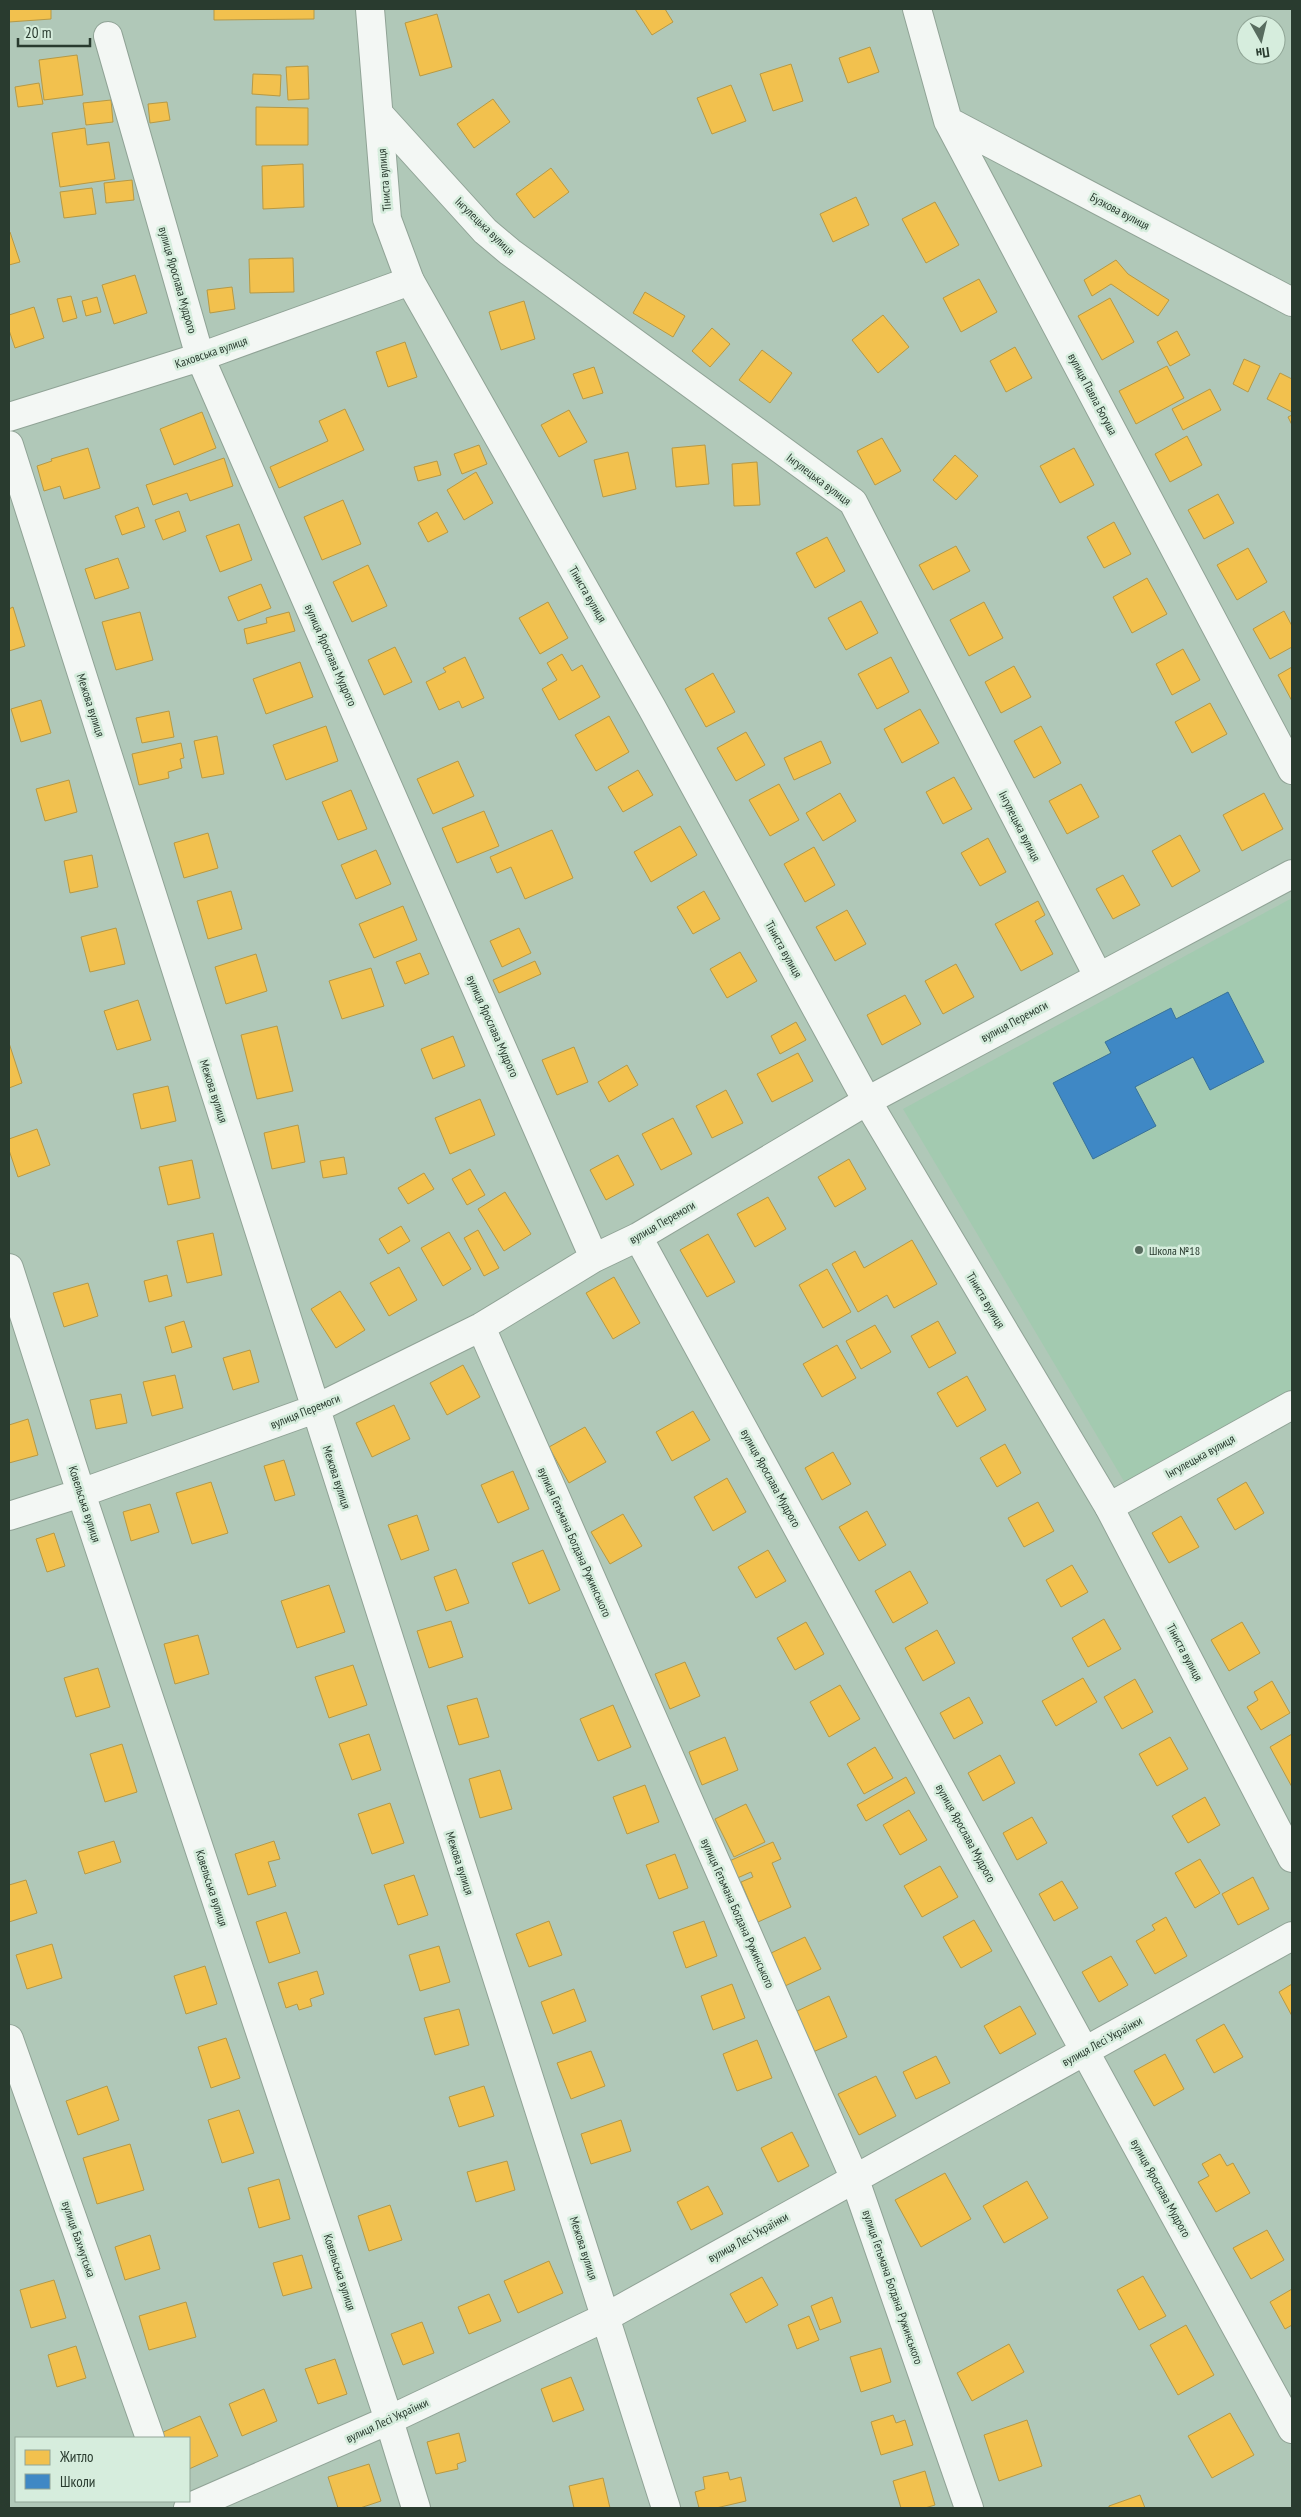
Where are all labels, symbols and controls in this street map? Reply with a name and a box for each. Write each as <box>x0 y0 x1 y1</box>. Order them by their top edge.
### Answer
scale bar <box>18 15 90 47</box>
north arrow <box>1236 15 1286 65</box>
text: 20 m <box>25 23 51 42</box>
text: Пн <box>1255 43 1271 63</box>
street label: Тіниста вулиця <box>374 148 394 212</box>
street label: Бузкова вулиця <box>1088 189 1153 233</box>
street label: Інгулецька вулиця <box>452 194 518 258</box>
street label: вулиця Ярослава Мудрого <box>156 225 200 335</box>
street label: Каховська вулиця <box>173 332 249 371</box>
street label: вулиця Павла Богуша <box>1065 351 1121 438</box>
street label: Інгулецька вулиця <box>784 450 854 508</box>
street label: Тіниста вулиця <box>566 563 610 625</box>
street label: вулиця Ярослава Мудрого <box>302 602 360 708</box>
street label: Межова вулиця <box>74 672 108 739</box>
street label: Інгулецька вулиця <box>996 788 1044 864</box>
street label: Тіниста вулиця <box>762 918 806 980</box>
street label: вулиця Ярослава Мудрого <box>464 973 522 1079</box>
street label: вулиця Перемоги <box>978 997 1050 1045</box>
street label: Межова вулиця <box>197 1058 231 1125</box>
street label: вулиця Перемоги <box>626 1197 698 1247</box>
place label: Школа №18 <box>1149 1243 1200 1258</box>
marker: Школа №18 <box>1133 1244 1145 1256</box>
street label: Тіниста вулиця <box>963 1269 1009 1331</box>
street label: вулиця Перемоги <box>268 1390 342 1432</box>
street label: вулиця Ярослава Мудрого <box>738 1426 804 1530</box>
street label: Інгулецька вулиця <box>1163 1431 1238 1481</box>
street label: Межова вулиця <box>320 1444 354 1511</box>
street label: Ковельська вулиця <box>66 1464 105 1544</box>
street label: вулиця Гетьмана Богдана Ружинського <box>535 1465 615 1619</box>
street label: Тіниста вулиця <box>1164 1621 1206 1683</box>
street label: вулиця Ярослава Мудрого <box>933 1781 999 1885</box>
street label: Межова вулиця <box>443 1830 477 1897</box>
street label: вулиця Гетьмана Богдана Ружинського <box>698 1836 778 1990</box>
street label: Ковельська вулиця <box>193 1848 232 1928</box>
street label: вулиця Лесі Українки <box>1059 2013 1145 2069</box>
street label: вулиця Ярослава Мудрого <box>1128 2136 1194 2240</box>
street label: вулиця Бахмутська <box>59 2199 99 2279</box>
street label: вулиця Гетьмана Богдана Ружинського <box>859 2208 927 2366</box>
street label: вулиця Лесі Українки <box>705 2209 791 2265</box>
street label: Межова вулиця <box>567 2215 601 2282</box>
street label: Ковельська вулиця <box>321 2232 360 2312</box>
street label: вулиця Лесі Українки <box>343 2394 431 2446</box>
legend <box>15 2437 190 2502</box>
text: Житло <box>59 2447 94 2466</box>
text: Школи <box>60 2472 95 2491</box>

